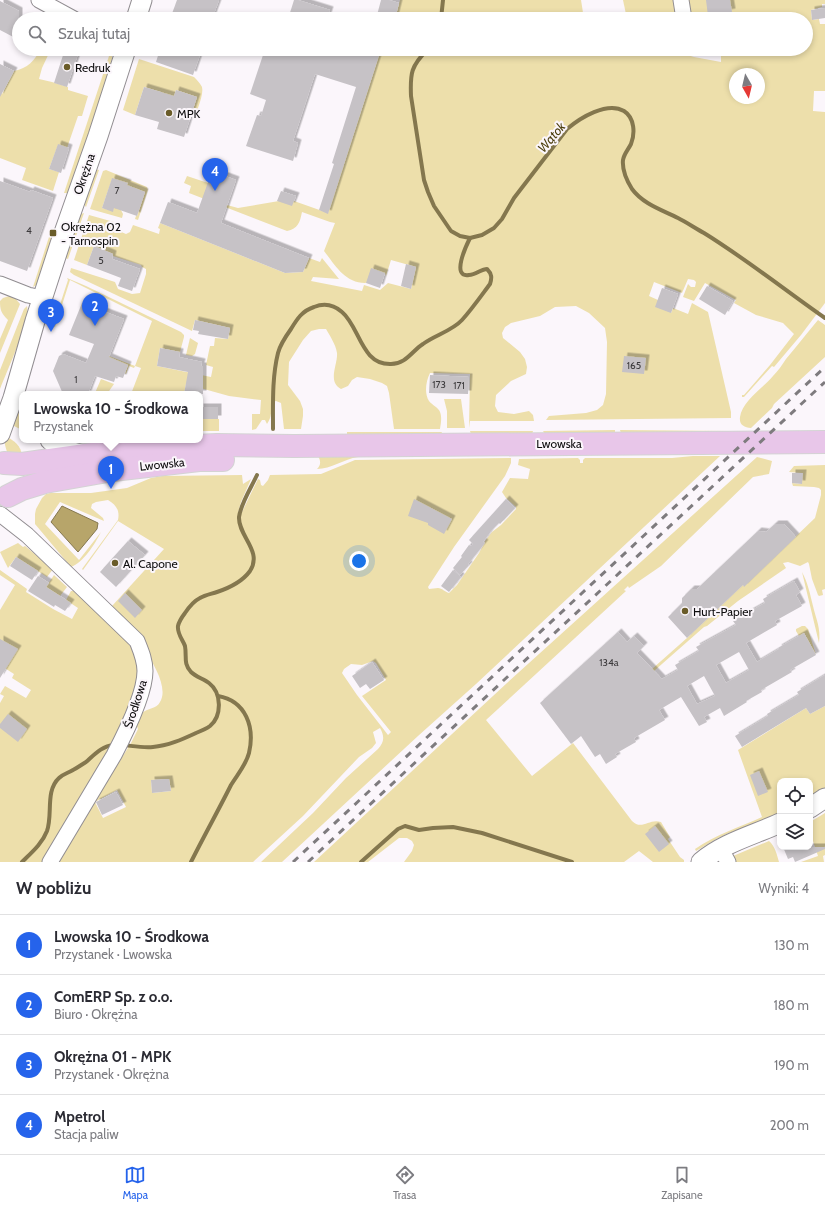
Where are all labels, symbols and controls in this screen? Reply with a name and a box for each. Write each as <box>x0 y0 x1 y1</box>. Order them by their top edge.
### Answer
search box <box>12 12 813 56</box>
icon: search <box>26 23 48 45</box>
text: Szukaj tutaj <box>58 25 130 43</box>
place label: Redruk <box>75 60 111 75</box>
marker: Redruk <box>62 62 72 72</box>
north arrow <box>729 68 765 104</box>
place label: MPK <box>177 106 201 121</box>
marker: MPK <box>164 108 174 118</box>
water label: Wątok <box>534 118 569 155</box>
street label: Okrężna <box>70 151 98 197</box>
pin: 4 <box>202 158 228 191</box>
house number: 7 <box>114 184 120 197</box>
place label: Okrężna 02 - Tarnospin <box>61 219 121 248</box>
house number: 4 <box>26 224 32 237</box>
marker: Okrężna 02 - Tarnospin <box>48 228 58 238</box>
house number: 5 <box>98 254 104 267</box>
pin: 2 <box>82 293 108 326</box>
pin: 3 <box>38 299 64 332</box>
house number: 165 <box>627 359 641 372</box>
house number: 1 <box>74 373 78 386</box>
house number: 173 <box>432 378 446 391</box>
house number: 171 <box>453 379 465 392</box>
popup <box>19 391 203 443</box>
text: Lwowska 10 - Środkowa <box>34 400 188 418</box>
text: Przystanek <box>34 418 93 434</box>
street label: Lwowska <box>536 436 582 451</box>
street label: Lwowska <box>139 454 186 474</box>
pin: 1 <box>98 456 124 489</box>
your location <box>349 551 369 571</box>
place label: Al. Capone <box>123 556 178 571</box>
marker: Al. Capone <box>110 558 120 568</box>
place label: Hurt-Papier <box>693 604 752 619</box>
marker: Hurt-Papier <box>680 606 690 616</box>
house number: 134a <box>599 656 619 669</box>
street label: Środkowa <box>120 678 150 730</box>
map controls <box>777 778 813 850</box>
button: locate <box>777 778 813 814</box>
button: layers <box>777 814 813 850</box>
text: W pobliżu <box>16 878 91 898</box>
text: Wyniki: 4 <box>758 880 809 896</box>
text: Lwowska 10 - Środkowa <box>54 928 209 946</box>
text: 1 <box>27 937 31 953</box>
text: 130 m <box>774 937 809 953</box>
text: Przystanek · Lwowska <box>54 946 172 962</box>
text: ComERP Sp. z o.o. <box>54 988 173 1006</box>
text: 2 <box>26 997 32 1013</box>
text: 180 m <box>773 997 809 1013</box>
text: Biuro · Okrężna <box>54 1006 137 1022</box>
text: Okrężna 01 - MPK <box>54 1048 171 1066</box>
text: 3 <box>25 1057 33 1073</box>
text: 190 m <box>774 1057 809 1073</box>
text: Przystanek · Okrężna <box>54 1066 169 1082</box>
text: Mpetrol <box>54 1108 105 1126</box>
text: 4 <box>25 1117 33 1133</box>
text: 200 m <box>770 1117 809 1133</box>
text: Stacja paliw <box>54 1126 119 1142</box>
tab: Mapa <box>122 1164 148 1202</box>
tab: Trasa <box>393 1164 416 1202</box>
tab: Zapisane <box>661 1164 703 1202</box>

